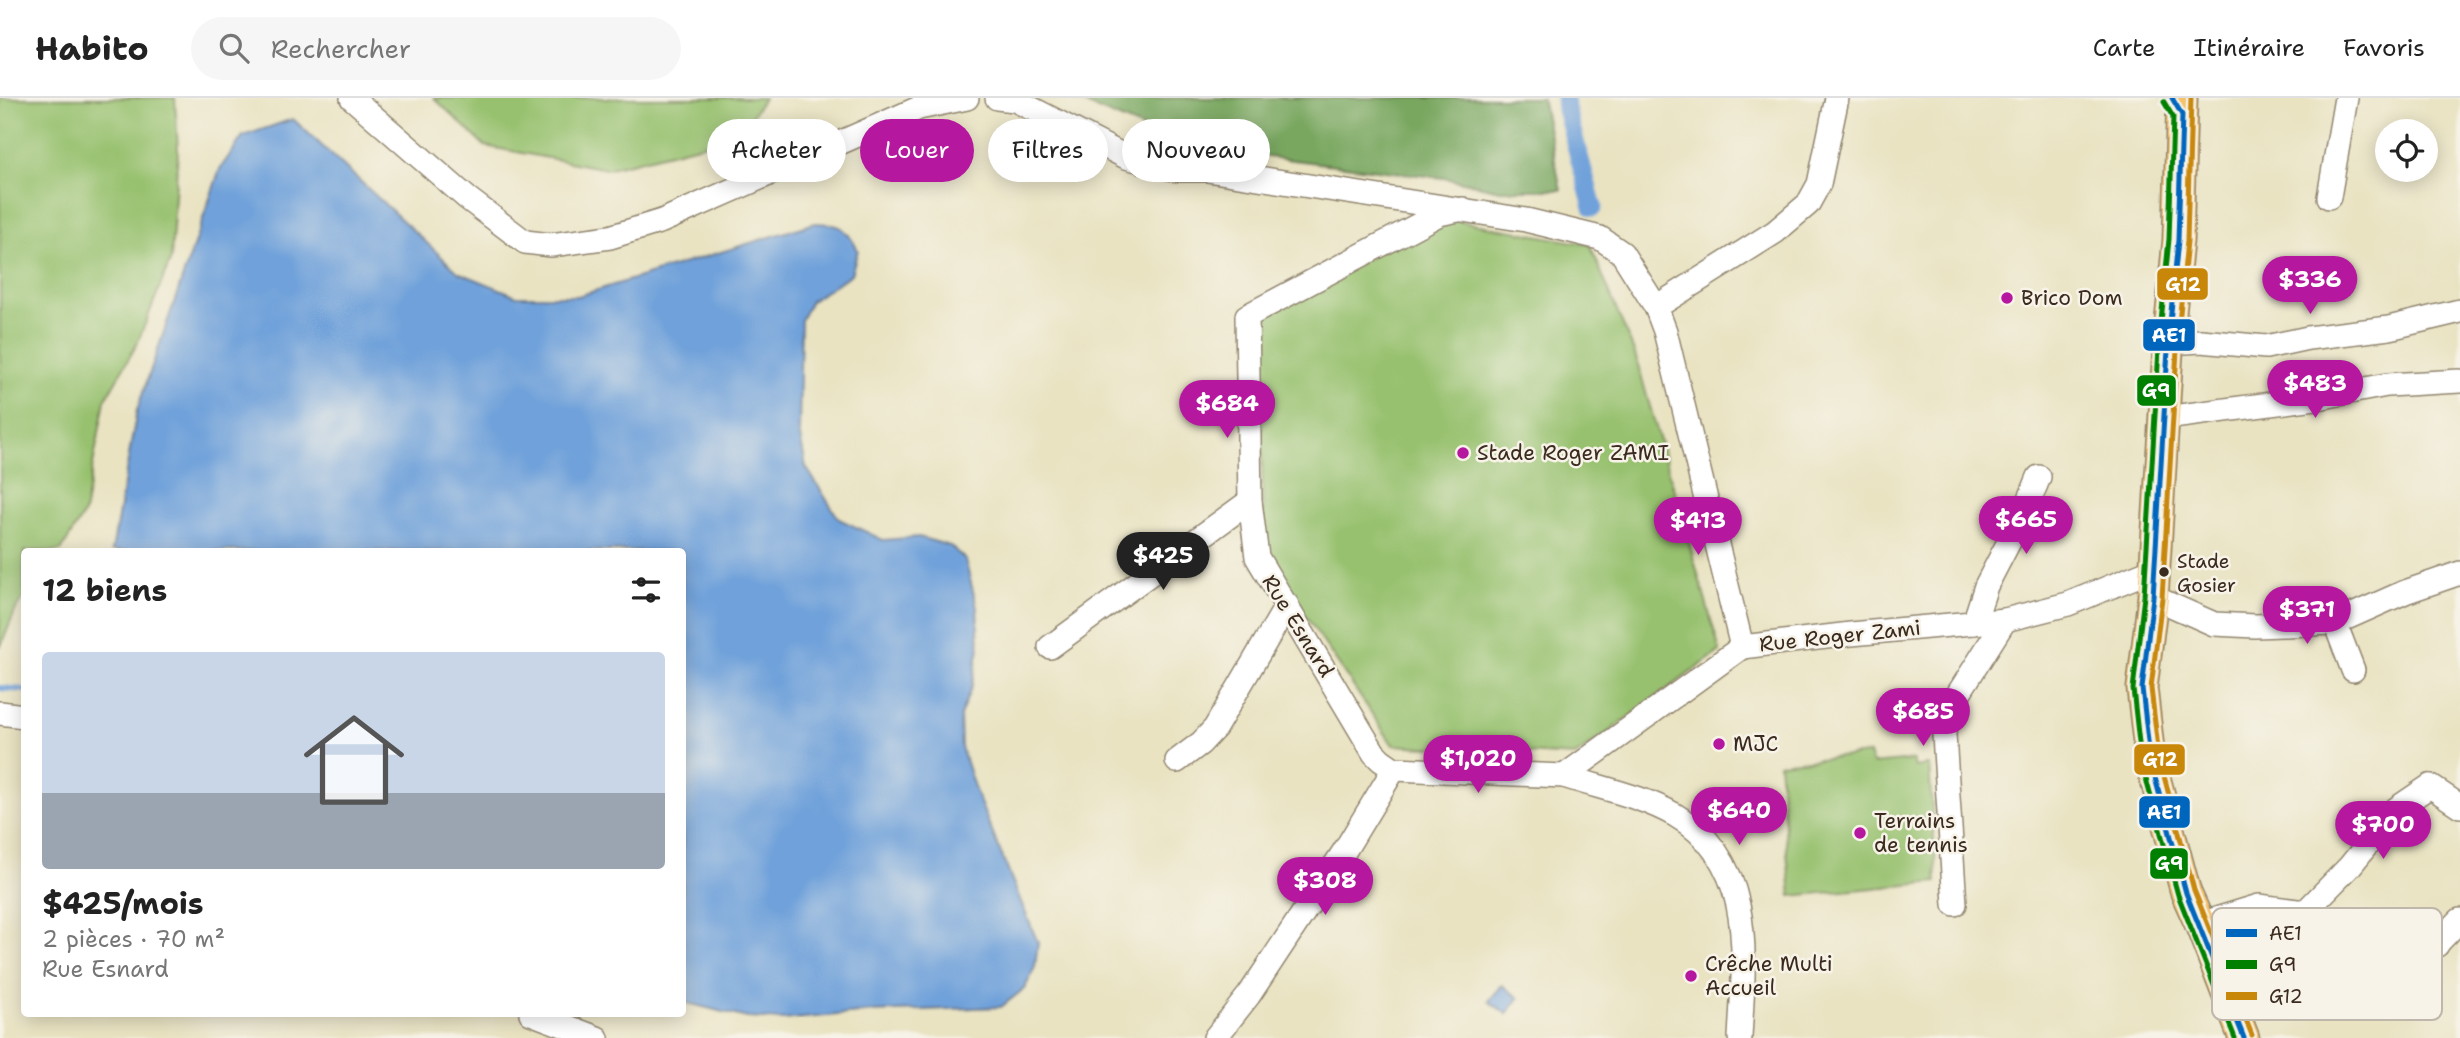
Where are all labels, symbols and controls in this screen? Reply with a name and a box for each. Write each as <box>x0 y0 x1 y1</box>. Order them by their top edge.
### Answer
search box <box>191 17 681 80</box>
text: Habito <box>35 26 149 71</box>
icon: search <box>215 29 253 67</box>
text: Rechercher <box>271 31 411 66</box>
text: Carte <box>2093 32 2156 64</box>
text: Itinéraire <box>2194 32 2305 64</box>
text: Favoris <box>2343 32 2425 64</box>
chip: Acheter <box>707 119 846 182</box>
chip: Louer <box>860 119 974 182</box>
chip: Filtres <box>988 119 1108 182</box>
chip: Nouveau <box>1122 119 1270 182</box>
map controls <box>2375 119 2438 182</box>
button: locate <box>2375 119 2438 182</box>
pin: $336 <box>2269 256 2351 316</box>
text: $336 <box>2278 264 2342 294</box>
line badge: G12 <box>2156 267 2209 301</box>
text: G12 <box>2165 272 2201 297</box>
place label: Brico Dom <box>2021 284 2123 312</box>
marker: Brico Dom <box>1999 290 2015 306</box>
line badge: AE1 <box>2142 318 2196 352</box>
text: AE1 <box>2152 323 2186 348</box>
pin: $483 <box>2274 360 2356 420</box>
text: $483 <box>2283 368 2347 398</box>
line badge: G9 <box>2136 374 2177 407</box>
text: G9 <box>2142 378 2170 403</box>
pin: $684 <box>1186 380 1268 440</box>
text: $684 <box>1195 388 1259 418</box>
place label: Stade Roger ZAMI <box>1477 439 1669 467</box>
marker: Stade Roger ZAMI <box>1455 445 1471 461</box>
pin: $665 <box>1985 496 2067 556</box>
pin: $413 <box>1657 498 1739 557</box>
text: $665 <box>1995 504 2057 534</box>
text: $413 <box>1670 505 1726 535</box>
pin: $425 <box>1122 532 1204 592</box>
text: $425 <box>1133 540 1193 570</box>
place label: Stade Gosier <box>2177 549 2236 598</box>
marker: Stade Gosier <box>2157 565 2171 579</box>
street label: Rue Esnard <box>1255 569 1341 683</box>
text: 12 biens <box>42 570 167 611</box>
icon: filters <box>627 571 665 609</box>
pin: $371 <box>2266 587 2348 646</box>
text: $371 <box>2279 594 2335 624</box>
street label: Rue Roger Zami <box>1758 614 1922 658</box>
pin: $685 <box>1882 688 1964 748</box>
text: $685 <box>1892 696 1954 726</box>
icon: home <box>291 697 417 823</box>
place label: MJC <box>1733 730 1778 758</box>
pin: $1,020 <box>1421 736 1535 795</box>
marker: MJC <box>1711 736 1727 752</box>
text: $1,020 <box>1439 743 1517 773</box>
line badge: G12 <box>2133 743 2186 776</box>
text: G12 <box>2142 747 2178 772</box>
pin: $640 <box>1698 788 1780 847</box>
text: $640 <box>1707 795 1771 825</box>
line badge: AE1 <box>2138 795 2191 829</box>
text: AE1 <box>2147 800 2181 825</box>
pin: $700 <box>2342 802 2424 861</box>
place label: Terrains de tennis <box>1874 807 1968 859</box>
text: $700 <box>2351 809 2415 839</box>
marker: Terrains de tennis <box>1852 825 1868 841</box>
line badge: G9 <box>2149 847 2189 880</box>
text: G9 <box>2155 851 2183 876</box>
pin: $308 <box>1284 858 1366 917</box>
text: $308 <box>1293 865 1357 895</box>
text: $425/mois <box>42 883 204 924</box>
legend <box>2212 908 2442 1020</box>
text: AE1 <box>2269 921 2302 946</box>
text: 2 pièces · 70 m² <box>42 924 225 954</box>
place label: Crêche Multi Accueil <box>1705 950 1833 1002</box>
text: G9 <box>2269 952 2297 977</box>
text: Rue Esnard <box>42 954 169 984</box>
marker: Crêche Multi Accueil <box>1683 968 1699 984</box>
text: G12 <box>2269 984 2303 1009</box>

